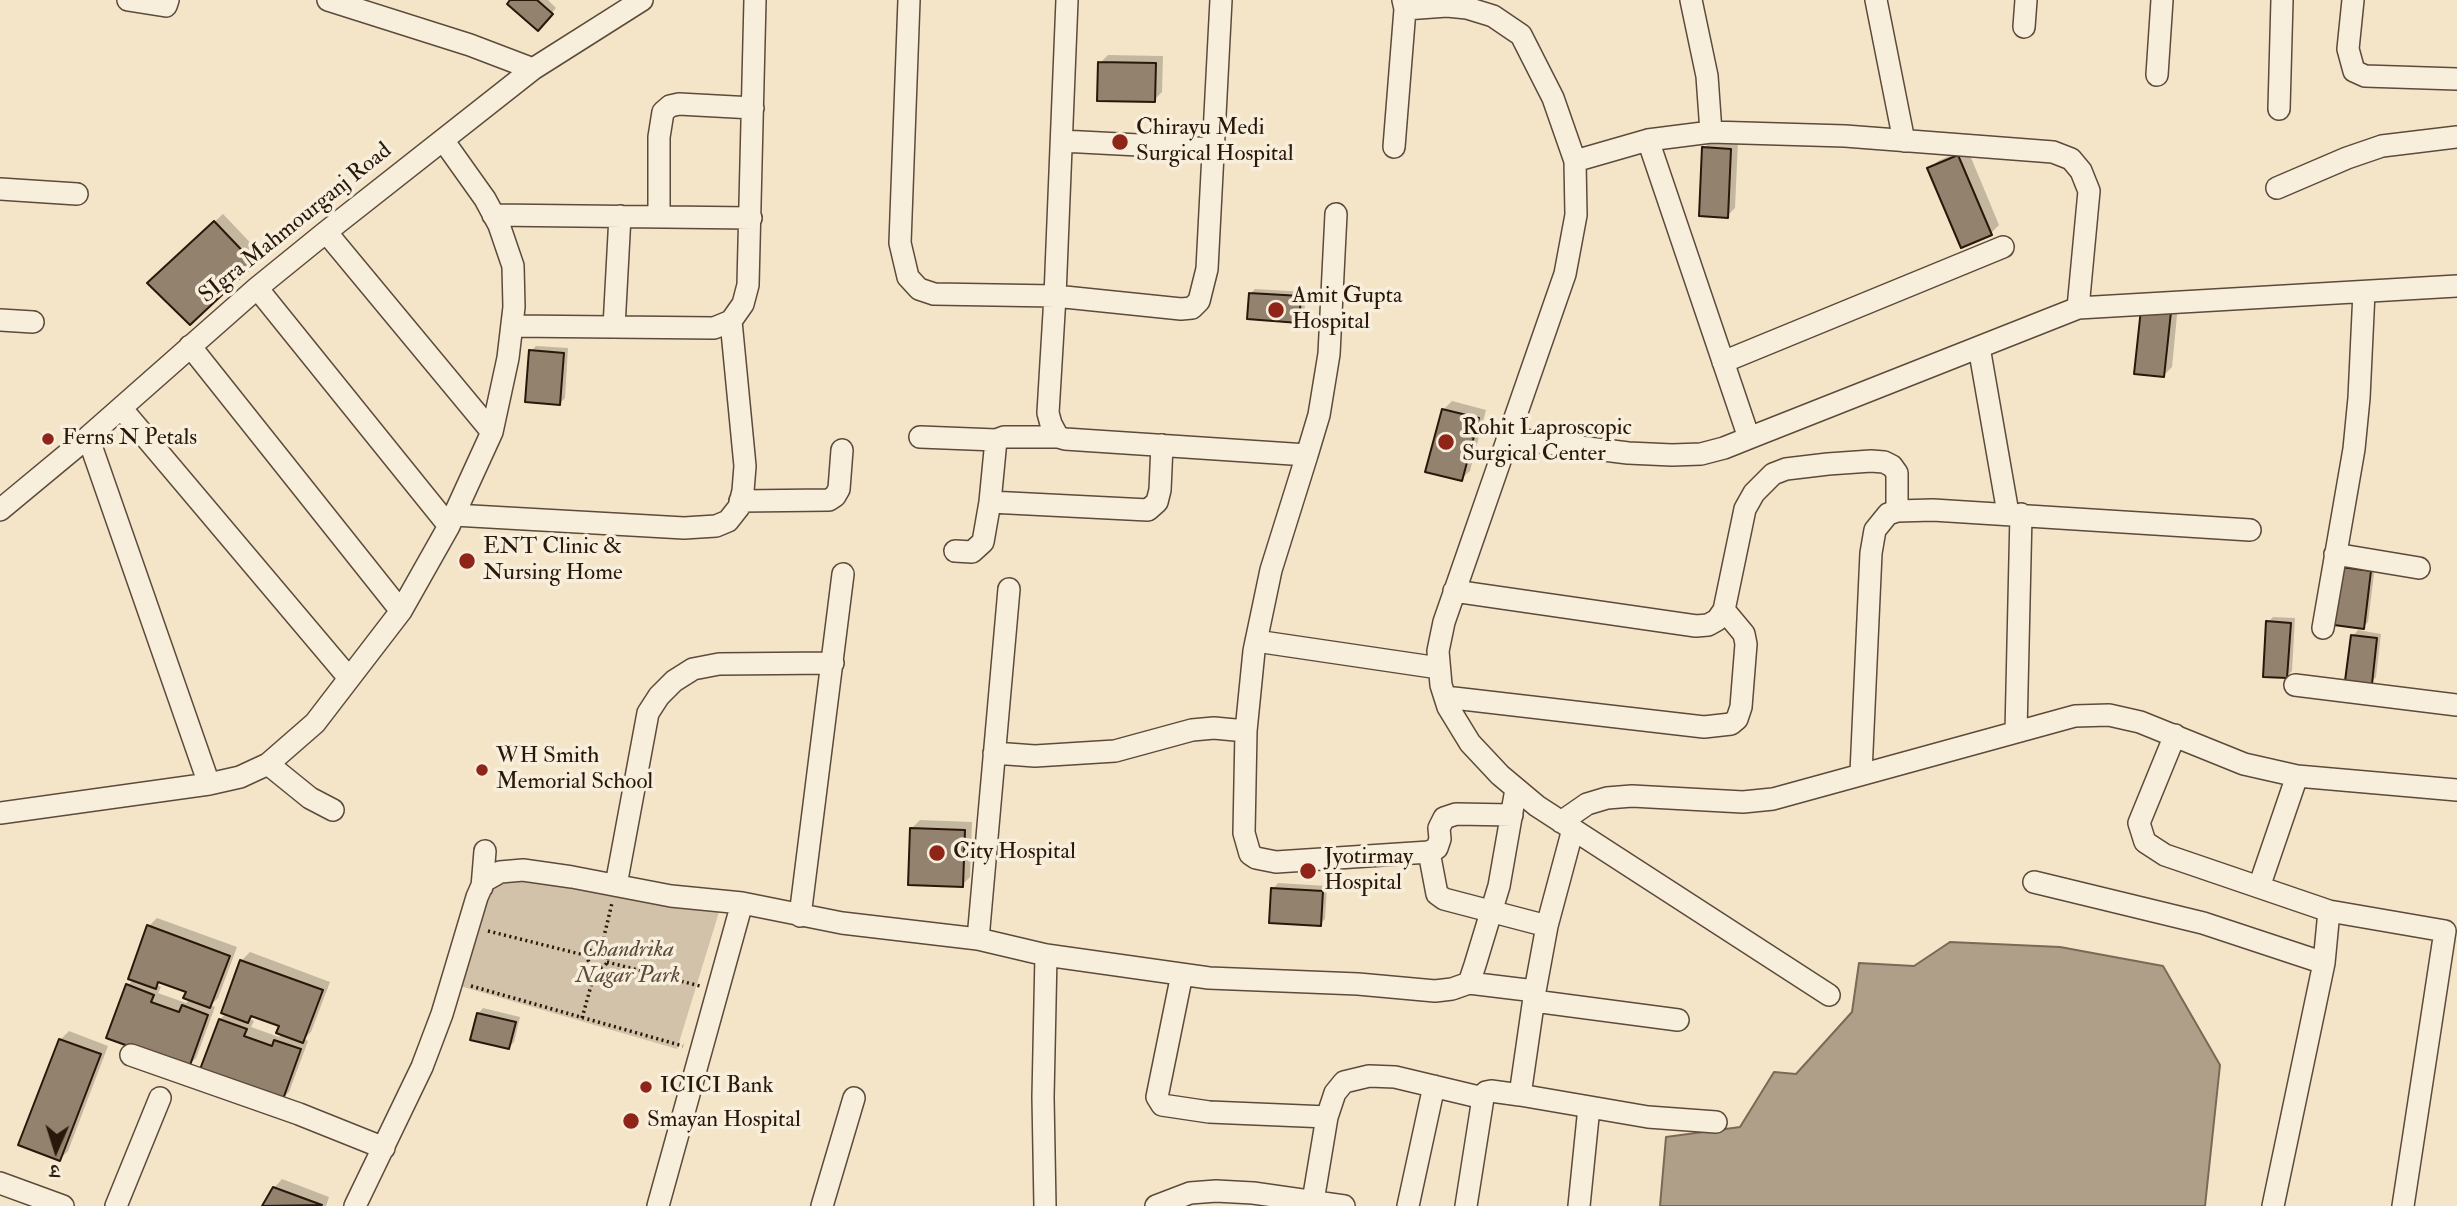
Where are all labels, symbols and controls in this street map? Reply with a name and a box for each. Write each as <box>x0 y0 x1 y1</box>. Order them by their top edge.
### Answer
place label: Chirayu Medi Surgical Hospital <box>1136 115 1294 169</box>
marker: Chirayu Medi Surgical Hospital <box>1110 132 1130 152</box>
street label: SIgra Mahmourganj Road <box>194 138 398 310</box>
place label: Amit Gupta Hospital <box>1292 283 1402 337</box>
marker: Amit Gupta Hospital <box>1266 300 1286 320</box>
place label: Rohit Laproscopic Surgical Center <box>1462 415 1632 469</box>
place label: Ferns N Petals <box>62 425 197 453</box>
marker: Ferns N Petals <box>40 431 56 447</box>
marker: Rohit Laproscopic Surgical Center <box>1436 432 1456 452</box>
place label: ENT Clinic & Nursing Home <box>483 534 623 588</box>
marker: ENT Clinic & Nursing Home <box>457 551 477 571</box>
place label: WH Smith Memorial School <box>496 743 653 797</box>
marker: WH Smith Memorial School <box>474 762 490 778</box>
place label: City Hospital <box>953 839 1076 867</box>
marker: City Hospital <box>927 843 947 863</box>
place label: Jyotirmay Hospital <box>1324 844 1413 898</box>
marker: Jyotirmay Hospital <box>1298 861 1318 881</box>
park label: Chandrika Nagar Park <box>576 937 680 991</box>
place label: ICICI Bank <box>660 1073 773 1101</box>
marker: ICICI Bank <box>638 1079 654 1095</box>
place label: Smayan Hospital <box>647 1107 801 1135</box>
marker: Smayan Hospital <box>621 1111 641 1131</box>
north arrow <box>21 1115 91 1185</box>
text: उ <box>49 1159 60 1183</box>

